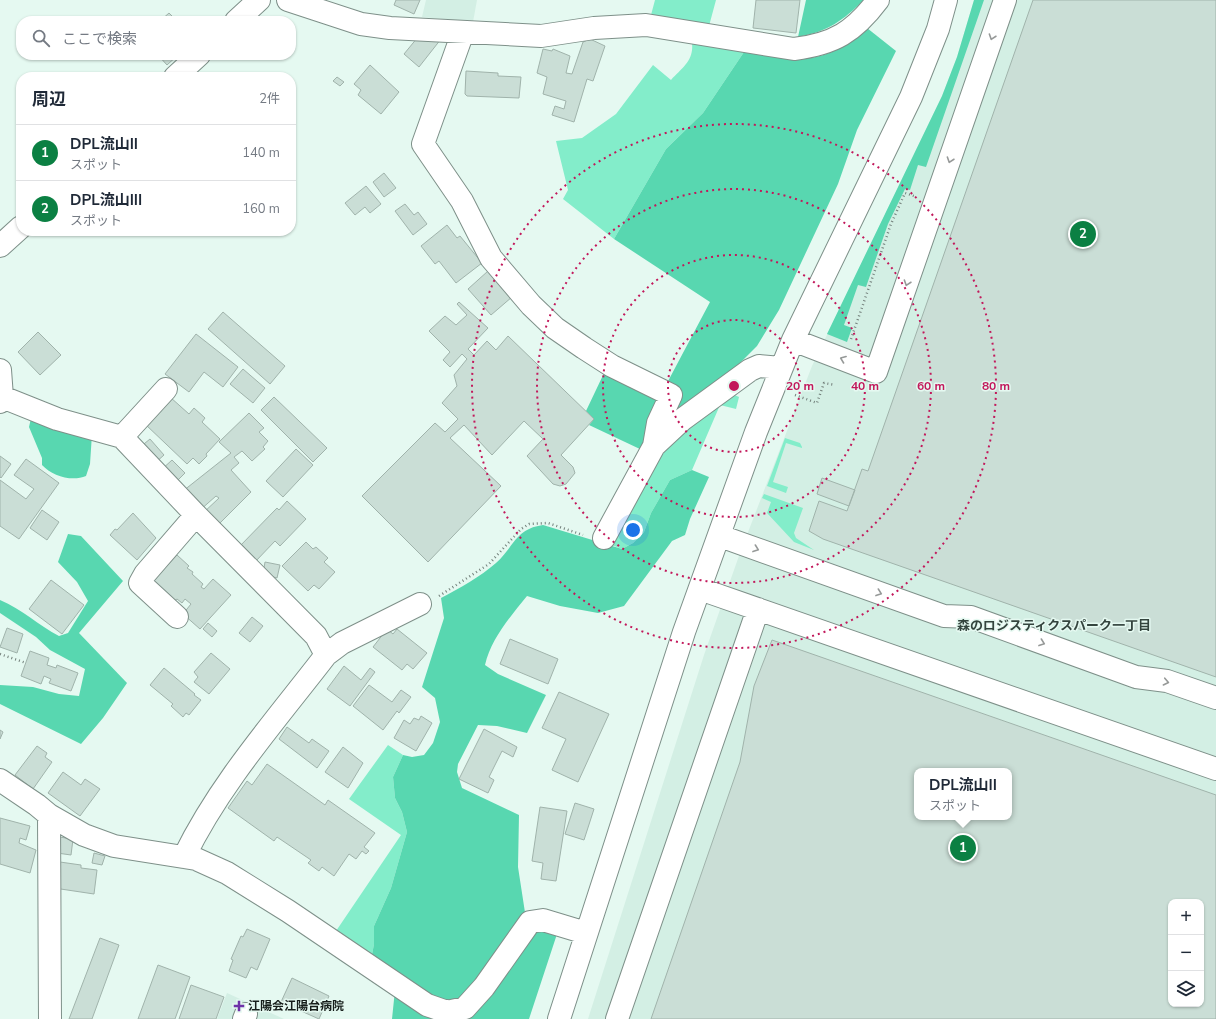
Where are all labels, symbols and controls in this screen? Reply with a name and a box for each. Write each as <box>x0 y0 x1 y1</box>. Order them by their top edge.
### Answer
search box <box>16 16 296 60</box>
icon: search <box>30 27 52 49</box>
text: ここで検索 <box>62 29 137 49</box>
one-way arrow <box>989 33 997 40</box>
text: 周辺 <box>32 88 66 111</box>
text: 2件 <box>259 90 280 108</box>
text: DPL流山II <box>70 134 138 154</box>
text: 1 <box>41 144 49 162</box>
text: 140 m <box>242 144 280 162</box>
text: スポット <box>70 156 122 174</box>
one-way arrow <box>946 156 955 163</box>
text: DPL流山III <box>70 190 142 210</box>
text: 2 <box>41 200 49 218</box>
text: 160 m <box>242 200 280 218</box>
text: スポット <box>70 212 122 230</box>
pin: 2 <box>1070 219 1096 249</box>
one-way arrow <box>904 279 912 286</box>
one-way arrow <box>840 356 847 364</box>
text: 20 m <box>786 378 814 394</box>
text: 40 m <box>851 378 879 394</box>
text: 60 m <box>917 378 945 394</box>
text: 80 m <box>982 378 1010 394</box>
centre of rings <box>727 379 741 393</box>
your location <box>623 520 643 540</box>
one-way arrow <box>753 545 760 553</box>
one-way arrow <box>875 588 882 597</box>
district label: 森のロジスティクスパーク一丁目 <box>957 617 1151 635</box>
one-way arrow <box>1039 638 1046 646</box>
one-way arrow <box>1163 677 1169 685</box>
popup <box>914 768 1012 820</box>
text: DPL流山II <box>929 775 997 795</box>
text: スポット <box>929 797 981 815</box>
pin: 1 <box>950 833 976 863</box>
map controls <box>1168 899 1204 1007</box>
button: + <box>1168 899 1204 935</box>
button: − <box>1168 935 1204 971</box>
button: layers <box>1168 971 1204 1007</box>
place label: 江陽会江陽台病院 <box>248 998 344 1014</box>
marker: 江陽会江陽台病院 <box>233 1000 245 1012</box>

